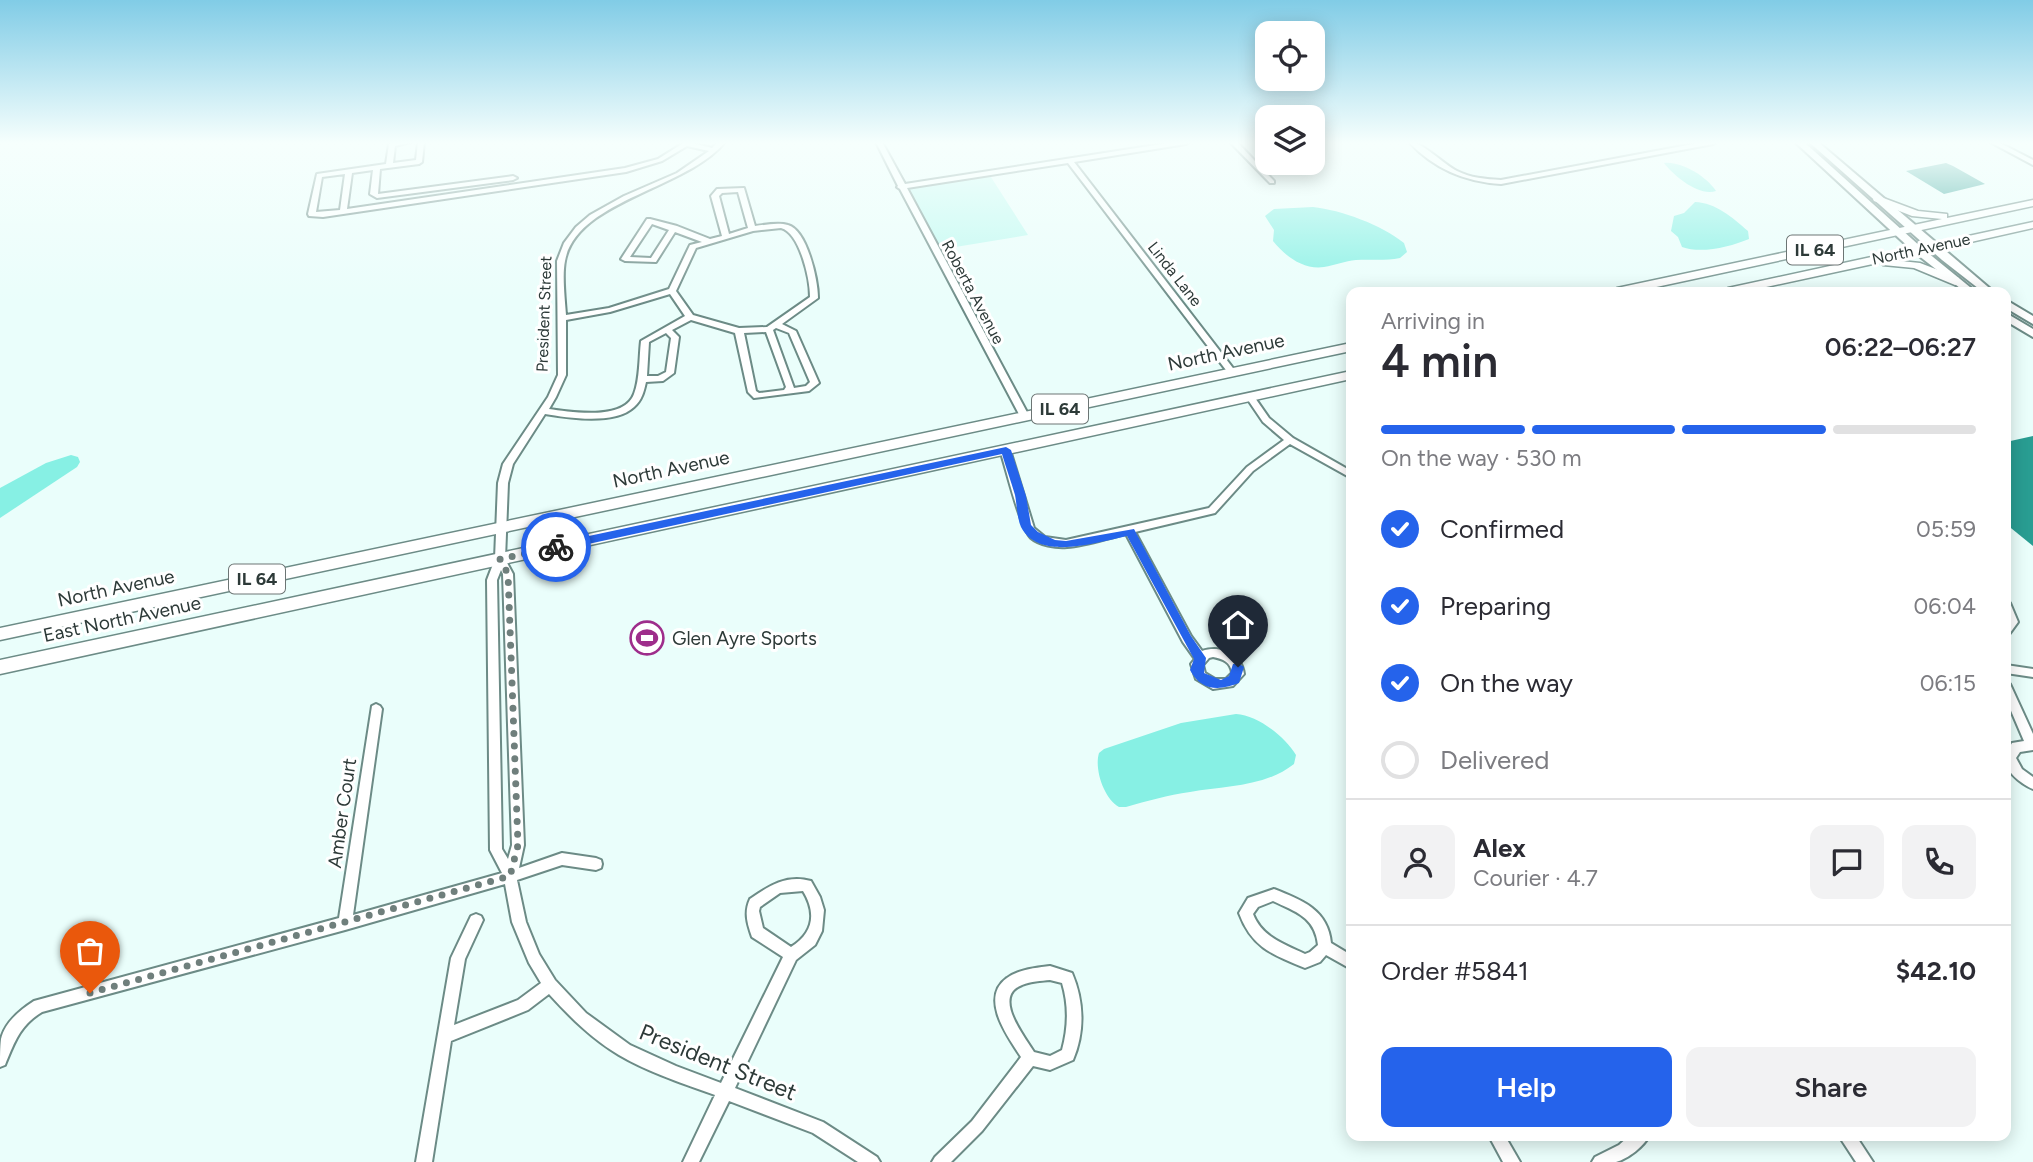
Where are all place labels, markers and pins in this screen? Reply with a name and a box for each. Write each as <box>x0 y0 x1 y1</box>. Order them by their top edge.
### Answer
pin <box>1208 595 1268 667</box>
sports icon: Glen Ayre Sports <box>628 619 666 657</box>
place label: Glen Ayre Sports <box>672 627 817 650</box>
pin <box>60 921 120 993</box>

